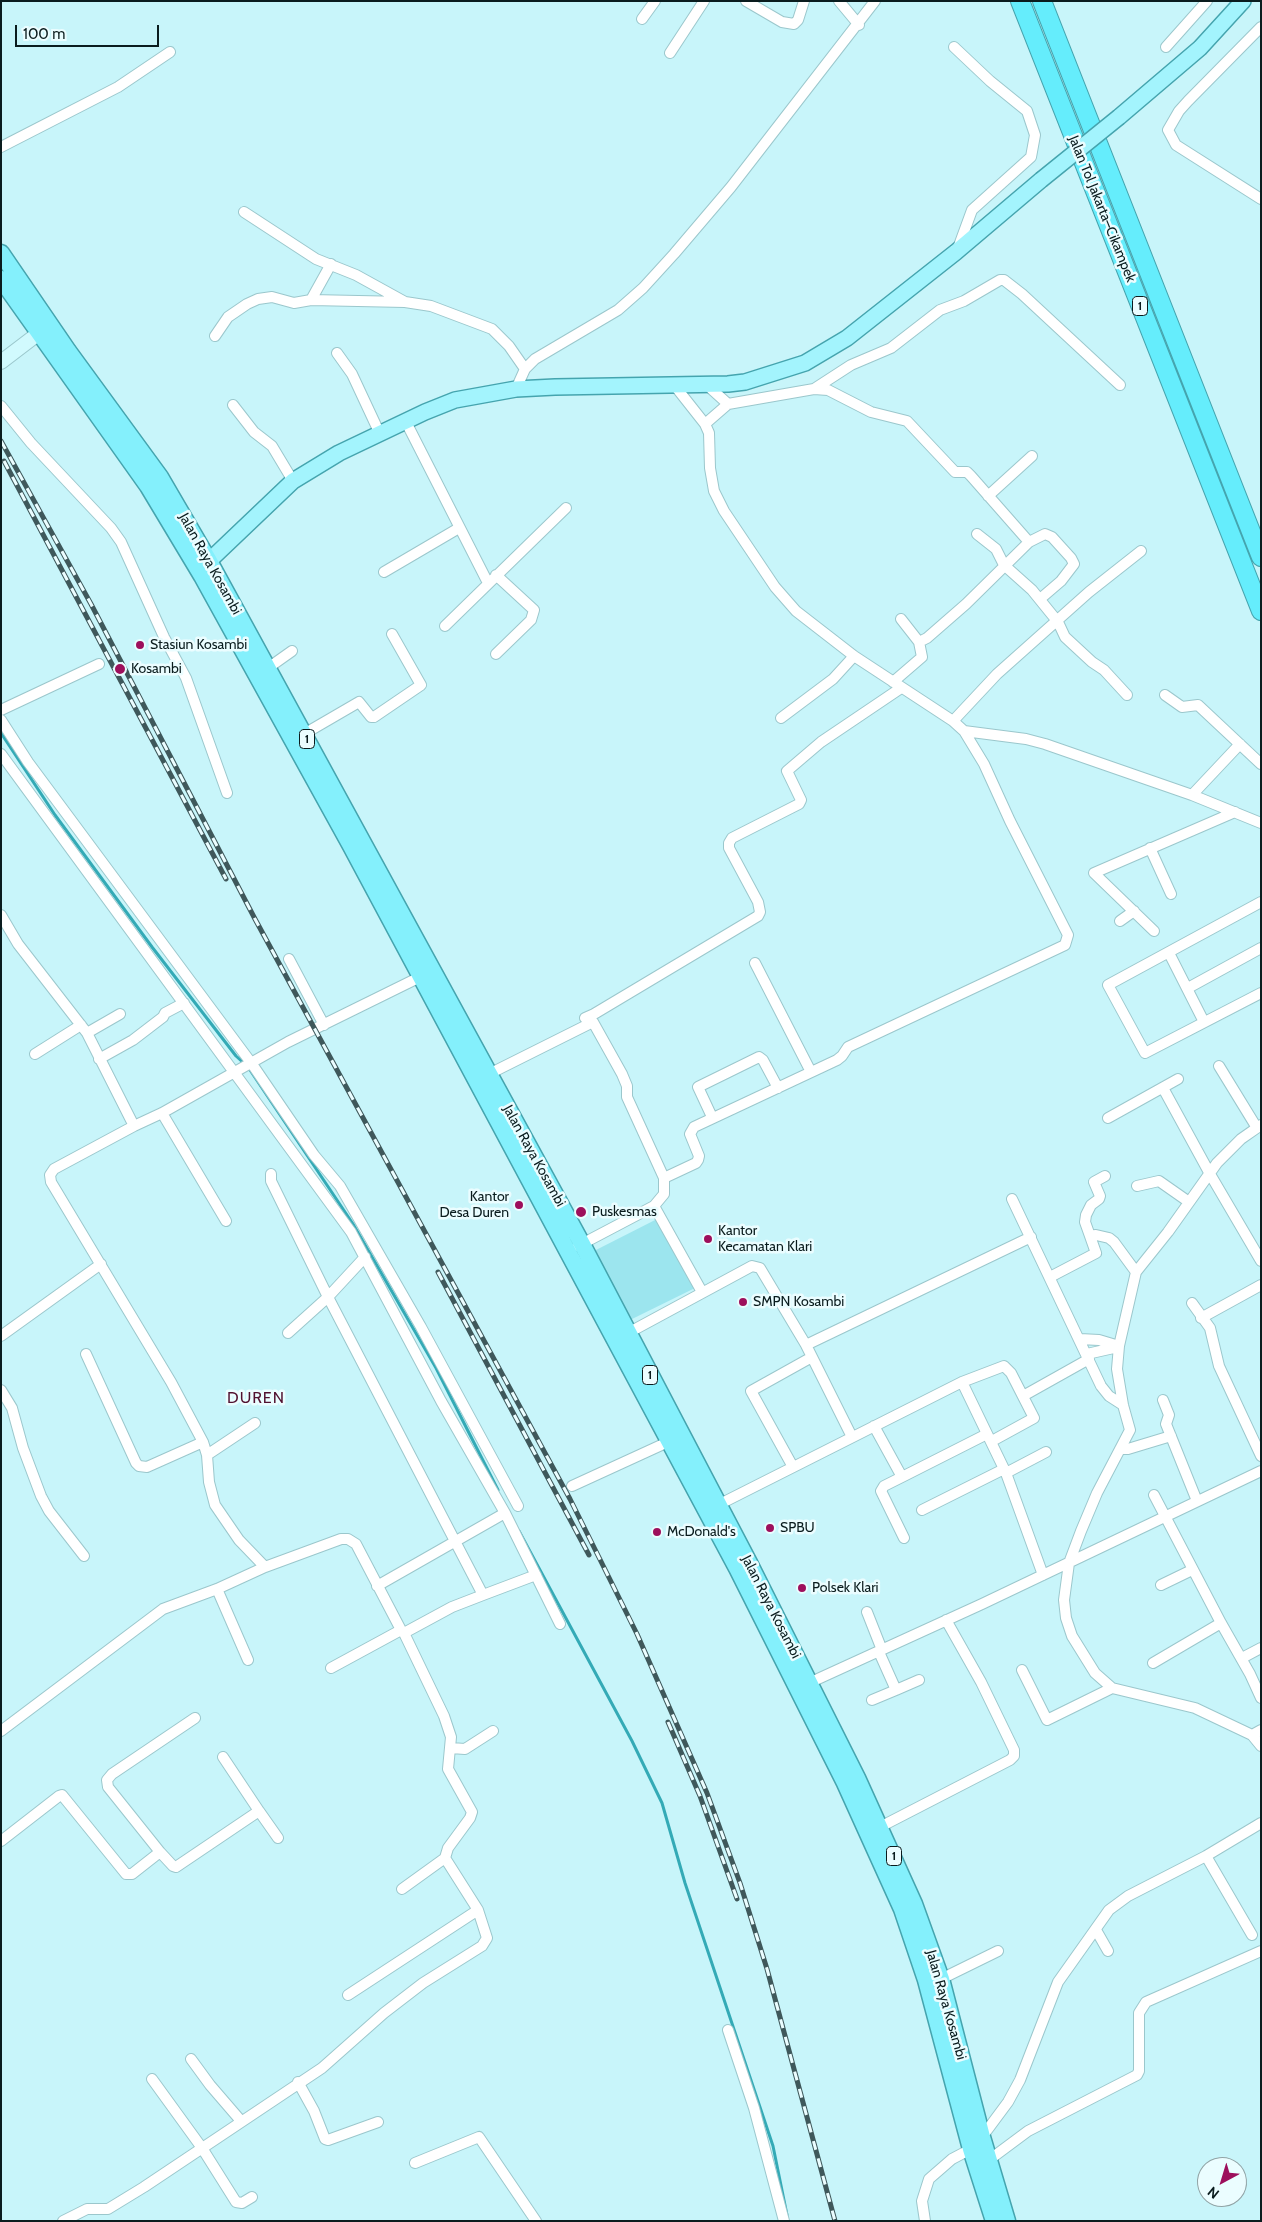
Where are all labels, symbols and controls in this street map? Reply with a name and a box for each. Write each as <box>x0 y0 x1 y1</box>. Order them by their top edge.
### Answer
scale bar <box>18 15 161 47</box>
text: 100 m <box>23 25 65 43</box>
street label: Jalan Tol Jakarta–Cikampek <box>1065 133 1139 285</box>
road number: 1 <box>1132 296 1148 316</box>
street label: Jalan Raya Kosambi <box>175 510 245 618</box>
place label: Stasiun Kosambi <box>150 637 247 653</box>
marker: Stasiun Kosambi <box>134 639 146 651</box>
place label: Kosambi <box>131 661 182 677</box>
marker: Kosambi <box>113 662 127 676</box>
road number: 1 <box>300 730 314 749</box>
street label: Jalan Raya Kosambi <box>499 1102 569 1210</box>
place label: Kantor Desa Duren <box>439 1189 509 1222</box>
marker: Kantor Desa Duren <box>513 1199 525 1211</box>
place label: Puskesmas <box>592 1204 657 1220</box>
marker: Puskesmas <box>574 1205 588 1219</box>
place label: Kantor Kecamatan Klari <box>718 1223 812 1256</box>
marker: Kantor Kecamatan Klari <box>702 1233 714 1245</box>
place label: SMPN Kosambi <box>753 1294 844 1310</box>
marker: SMPN Kosambi <box>737 1296 749 1308</box>
road number: 1 <box>642 1366 658 1384</box>
district label: DUREN <box>226 1388 286 1408</box>
place label: SPBU <box>780 1520 815 1536</box>
marker: SPBU <box>764 1522 776 1534</box>
place label: McDonald's <box>667 1524 736 1540</box>
marker: McDonald's <box>651 1526 663 1538</box>
street label: Jalan Raya Kosambi <box>738 1553 804 1661</box>
place label: Polsek Klari <box>812 1580 879 1596</box>
marker: Polsek Klari <box>796 1582 808 1594</box>
road number: 1 <box>886 1846 902 1865</box>
street label: Jalan Raya Kosambi <box>922 1948 970 2062</box>
north arrow <box>1197 2157 1247 2207</box>
text: N <box>1204 2183 1223 2203</box>

